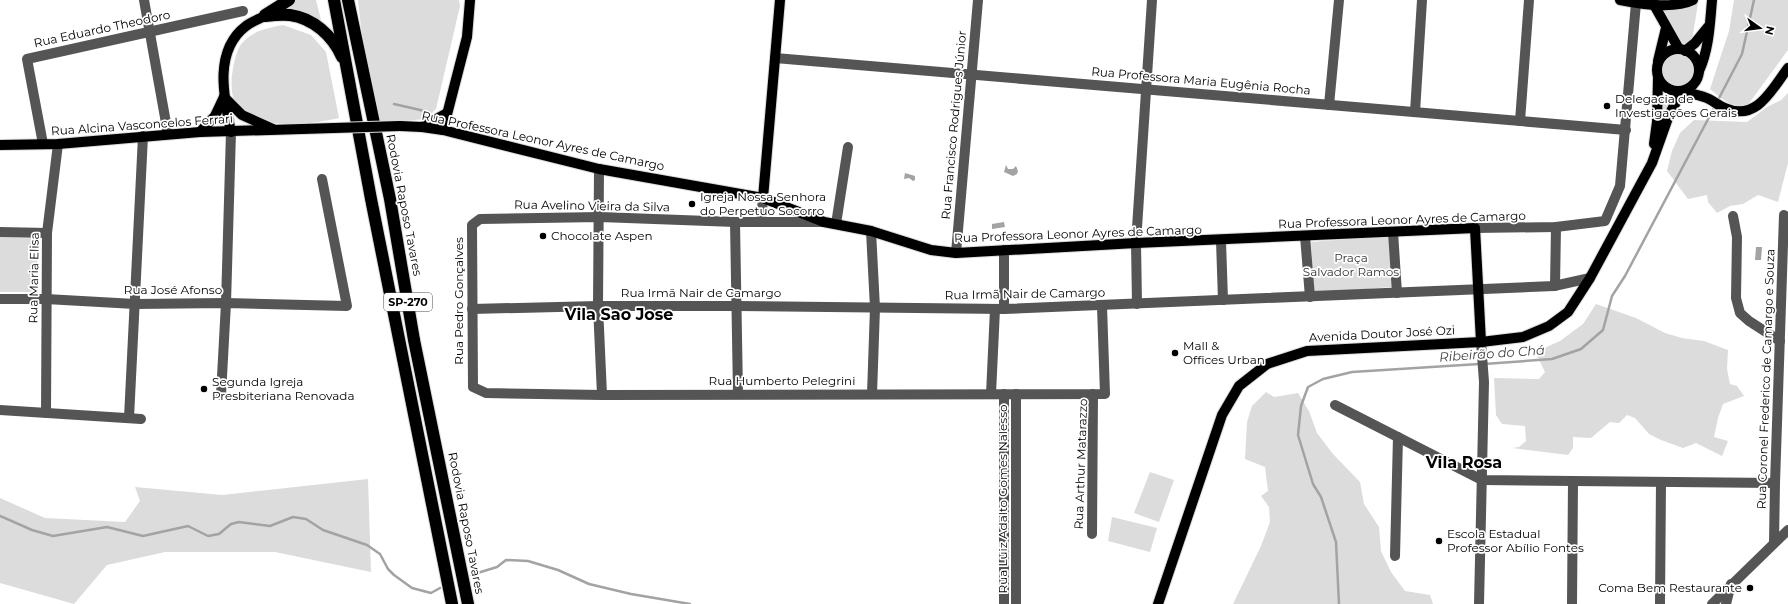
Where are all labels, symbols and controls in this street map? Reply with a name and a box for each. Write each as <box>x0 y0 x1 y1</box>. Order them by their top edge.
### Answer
street label: Rua Eduardo Theodoro <box>32 7 172 50</box>
north arrow <box>1740 8 1780 48</box>
text: N <box>1762 24 1778 36</box>
street label: Rua Francisco Rodrigues Júnior <box>938 30 969 220</box>
street label: Rua Professora Maria Eugênia Rocha <box>1091 63 1311 98</box>
place label: Delegacia de Investigações Gerais <box>1615 91 1737 120</box>
marker: Delegacia de Investigações Gerais <box>1602 101 1612 111</box>
street label: Rua Professora Leonor Ayres de Camargo <box>420 107 666 174</box>
street label: Rua Alcina Vasconcelos Ferrari <box>50 111 233 138</box>
street label: Rodovia Raposo Tavares <box>383 133 426 277</box>
place label: Igreja Nossa Senhora do Perpetuo Socorro <box>700 189 826 218</box>
street label: Rua Avelino Vieira da Silva <box>514 197 670 214</box>
marker: Igreja Nossa Senhora do Perpetuo Socorro <box>687 199 697 209</box>
street label: Rua Professora Leonor Ayres de Camargo <box>1278 208 1526 231</box>
street label: Rua Professora Leonor Ayres de Camargo <box>954 222 1202 245</box>
place label: Chocolate Aspen <box>551 228 653 243</box>
marker: Chocolate Aspen <box>538 231 548 241</box>
street label: Rua Maria Elisa <box>25 232 42 324</box>
street label: Rua Pedro Gonçalves <box>451 237 466 365</box>
street label: Rua Coronel Frederico de Camargo e Souza <box>1753 248 1778 509</box>
park label: Praça Salvador Ramos <box>1303 250 1399 279</box>
street label: Rua José Afonso <box>124 282 222 297</box>
street label: Rua Irmã Nair de Camargo <box>621 285 781 300</box>
street label: Rua Irmã Nair de Camargo <box>945 285 1105 302</box>
road number: SP-270 <box>384 293 432 311</box>
district label: Vila Sao Jose <box>564 305 673 324</box>
street label: Avenida Doutor José Ozi <box>1308 322 1455 345</box>
place label: Mall & Offices Urban <box>1183 338 1265 367</box>
water label: Ribeirão do Chá <box>1439 341 1546 365</box>
marker: Mall & Offices Urban <box>1170 348 1180 358</box>
street label: Rua Humberto Pelegrini <box>709 373 855 388</box>
place label: Segunda Igreja Presbiteriana Renovada <box>212 374 355 403</box>
marker: Segunda Igreja Presbiteriana Renovada <box>199 384 209 394</box>
street label: Rua Arthur Matarazzo <box>1071 398 1090 530</box>
street label: Rua Luiz Adalto Gomes Nalesso <box>995 404 1010 594</box>
street label: Rodovia Raposo Tavares <box>445 451 488 595</box>
district label: Vila Rosa <box>1425 453 1502 472</box>
place label: Escola Estadual Professor Abílio Fontes <box>1447 526 1584 555</box>
marker: Escola Estadual Professor Abílio Fontes <box>1434 536 1444 546</box>
place label: Coma Bem Restaurante <box>1598 580 1742 595</box>
marker: Coma Bem Restaurante <box>1745 583 1755 593</box>

